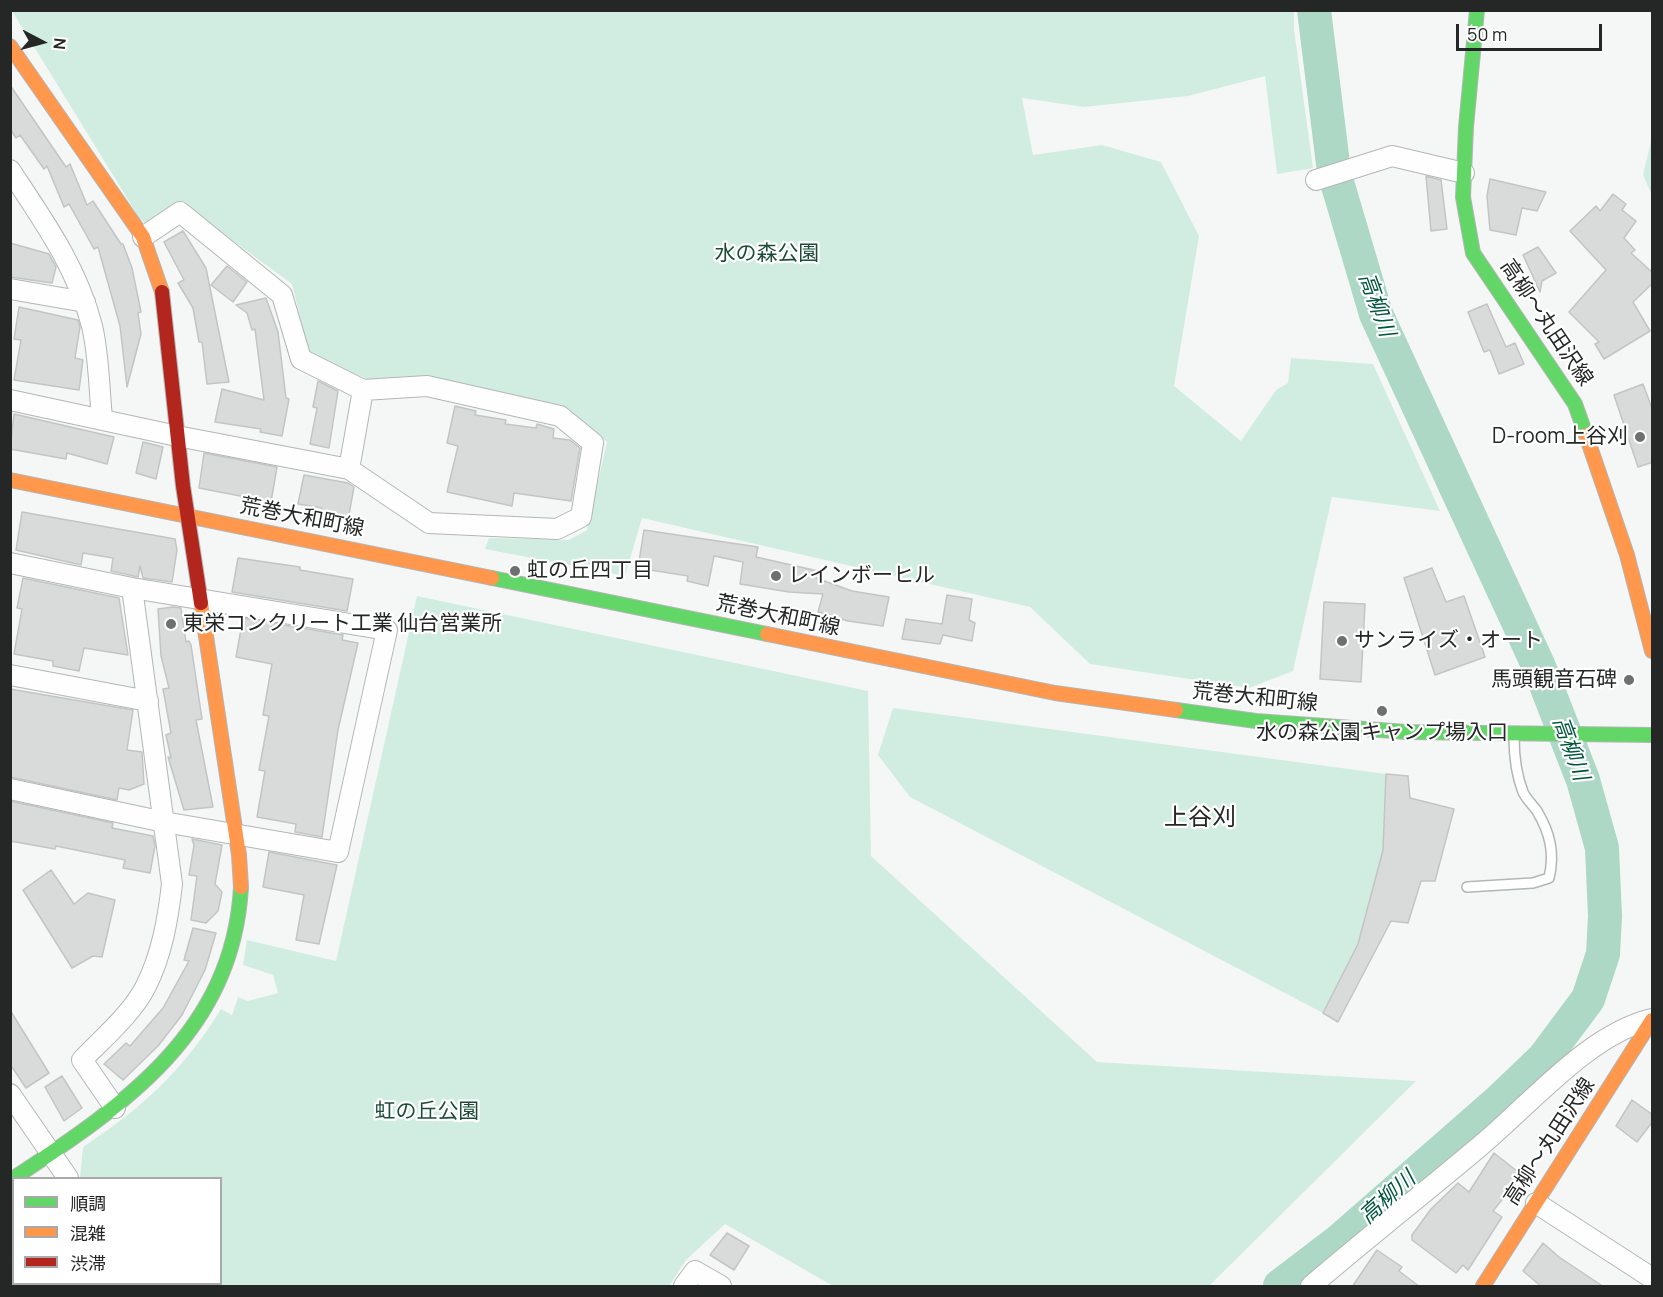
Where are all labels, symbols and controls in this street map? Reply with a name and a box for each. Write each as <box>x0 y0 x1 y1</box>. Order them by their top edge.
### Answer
north arrow <box>12 12 72 72</box>
scale bar <box>1459 12 1604 50</box>
text: 50 m <box>1467 22 1507 46</box>
text: N <box>48 37 71 51</box>
park label: 水の森公園 <box>715 241 819 267</box>
street label: 高柳～丸田沢線 <box>1494 255 1598 391</box>
water label: 高柳川 <box>1352 269 1400 341</box>
place label: D-room上谷刈 <box>1492 424 1628 450</box>
marker: D-room上谷刈 <box>1633 430 1647 444</box>
street label: 荒巻大和町線 <box>238 494 366 542</box>
place label: 虹の丘四丁目 <box>527 558 653 584</box>
place label: レインボーヒル <box>788 563 935 589</box>
marker: 虹の丘四丁目 <box>508 564 522 578</box>
marker: レインボーヒル <box>769 569 783 583</box>
street label: 荒巻大和町線 <box>714 591 842 641</box>
place label: 東栄コンクリート工業 仙台営業所 <box>183 611 502 637</box>
marker: 東栄コンクリート工業 仙台営業所 <box>164 617 178 631</box>
place label: サンライズ・オート <box>1354 628 1543 654</box>
marker: サンライズ・オート <box>1335 634 1349 648</box>
place label: 馬頭観音石碑 <box>1491 667 1617 693</box>
marker: 馬頭観音石碑 <box>1622 673 1636 687</box>
street label: 荒巻大和町線 <box>1191 679 1319 717</box>
marker: 水の森公園キャンプ場入口 <box>1375 704 1389 718</box>
water label: 高柳川 <box>1546 713 1594 785</box>
place label: 水の森公園キャンプ場入口 <box>1256 720 1508 746</box>
district label: 上谷刈 <box>1164 804 1236 832</box>
street label: 高柳～丸田沢線 <box>1499 1073 1601 1211</box>
park label: 虹の丘公園 <box>375 1099 479 1125</box>
water label: 高柳川 <box>1355 1166 1421 1230</box>
legend <box>12 1177 222 1285</box>
text: 順調 <box>70 1191 106 1215</box>
text: 混雑 <box>70 1221 106 1245</box>
text: 渋滞 <box>70 1251 106 1275</box>

